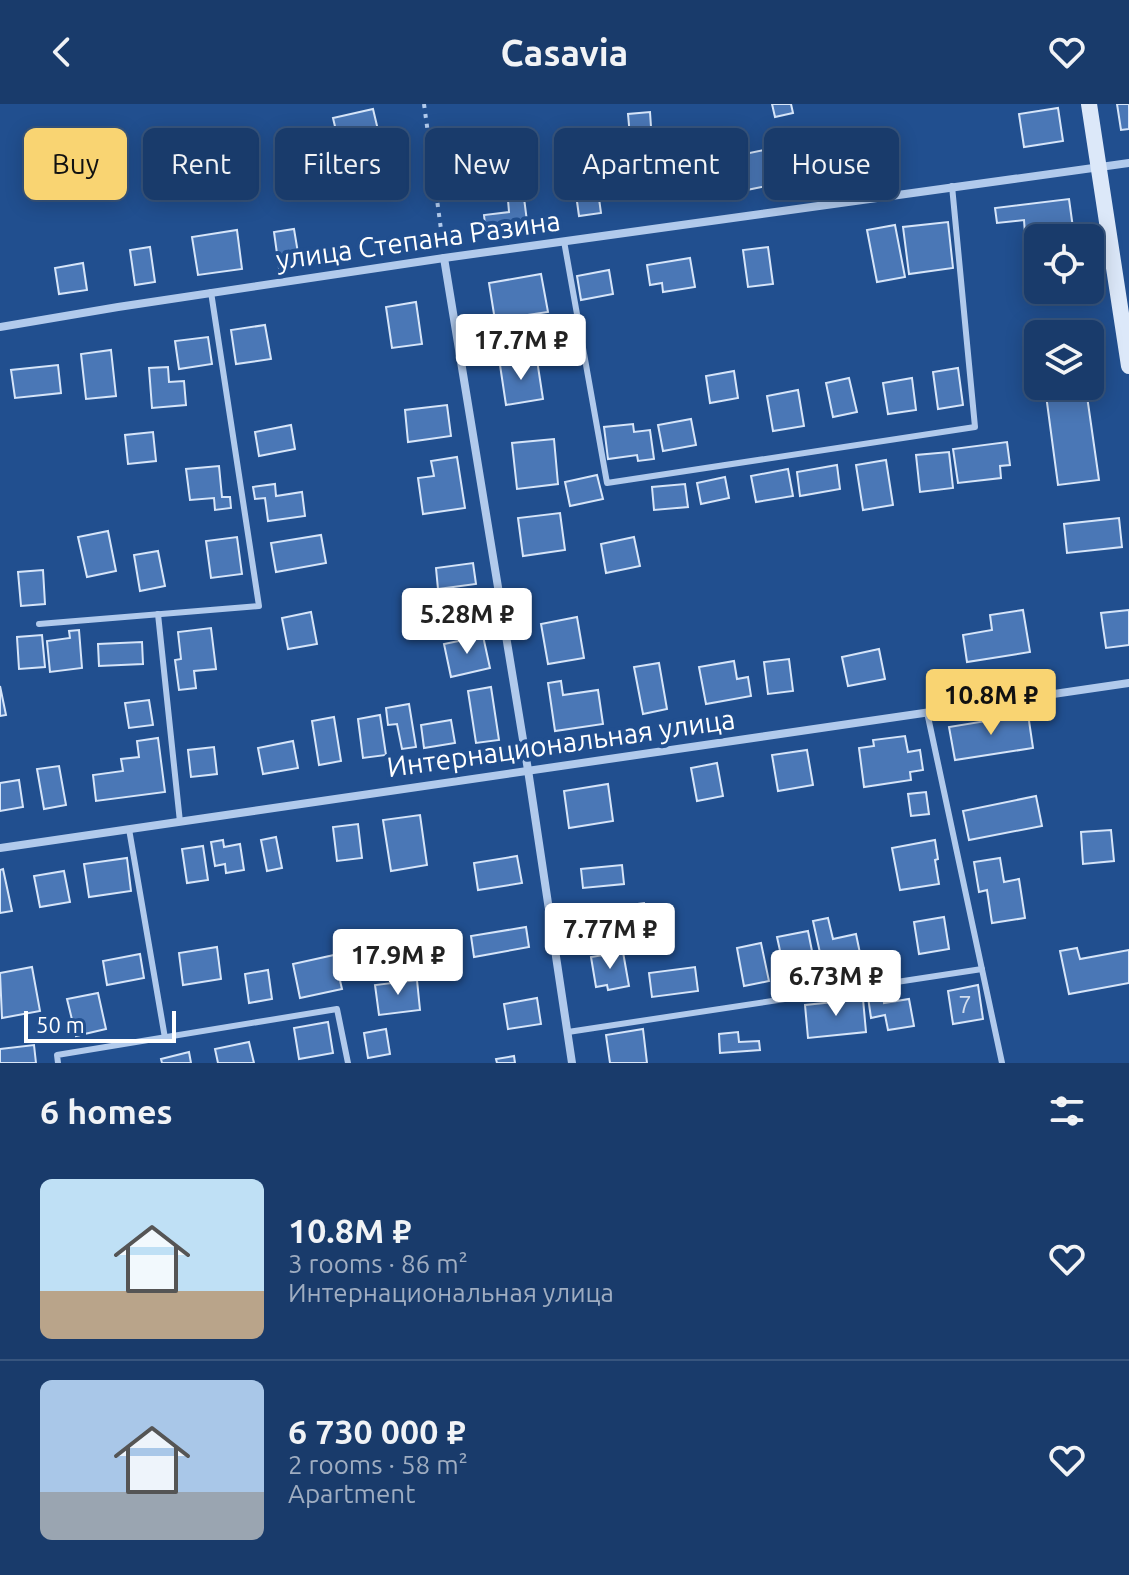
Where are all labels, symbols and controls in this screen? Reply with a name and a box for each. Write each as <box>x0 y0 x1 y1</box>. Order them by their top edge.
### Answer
icon: back <box>40 30 84 74</box>
icon: heart <box>1045 30 1089 74</box>
text: Casavia <box>501 32 628 73</box>
chip: Buy <box>24 128 127 200</box>
chip: Rent <box>143 128 259 200</box>
chip: Filters <box>275 128 409 200</box>
chip: New <box>425 128 538 200</box>
chip: Apartment <box>554 128 748 200</box>
chip: House <box>764 128 899 200</box>
street label: улица Степана Разина <box>274 204 562 275</box>
map controls <box>1024 224 1104 400</box>
button: locate <box>1024 224 1104 304</box>
pin: 17.7M ₽ <box>447 314 595 382</box>
button: layers <box>1024 320 1104 400</box>
text: 17.7M ₽ <box>474 325 568 354</box>
pin: 5.28M ₽ <box>393 588 541 656</box>
text: 5.28M ₽ <box>420 599 514 628</box>
pin: 10.8M ₽ <box>917 669 1065 737</box>
text: 10.8M ₽ <box>944 680 1038 709</box>
street label: Интернациональная улица <box>385 703 737 782</box>
pin: 7.77M ₽ <box>536 903 684 971</box>
text: 7.77M ₽ <box>563 914 657 943</box>
pin: 17.9M ₽ <box>324 929 472 997</box>
text: 17.9M ₽ <box>351 940 445 969</box>
pin: 6.73M ₽ <box>762 950 910 1018</box>
text: 6.73M ₽ <box>789 961 883 990</box>
house number: 7 <box>958 991 972 1018</box>
scale bar <box>24 1007 176 1043</box>
text: 50 m <box>36 1012 85 1037</box>
icon: filters <box>1045 1089 1089 1133</box>
text: 6 homes <box>40 1092 173 1130</box>
icon: home <box>104 1211 200 1307</box>
text: 10.8M ₽ <box>288 1211 411 1249</box>
icon: heart <box>1045 1237 1089 1281</box>
text: 3 rooms · 86 m² <box>288 1249 468 1278</box>
text: Интернациональная улица <box>288 1278 614 1307</box>
icon: home <box>104 1412 200 1508</box>
text: 6 730 000 ₽ <box>288 1412 466 1450</box>
icon: heart <box>1045 1438 1089 1482</box>
text: 2 rooms · 58 m² <box>288 1450 468 1479</box>
text: Apartment <box>288 1479 415 1508</box>

